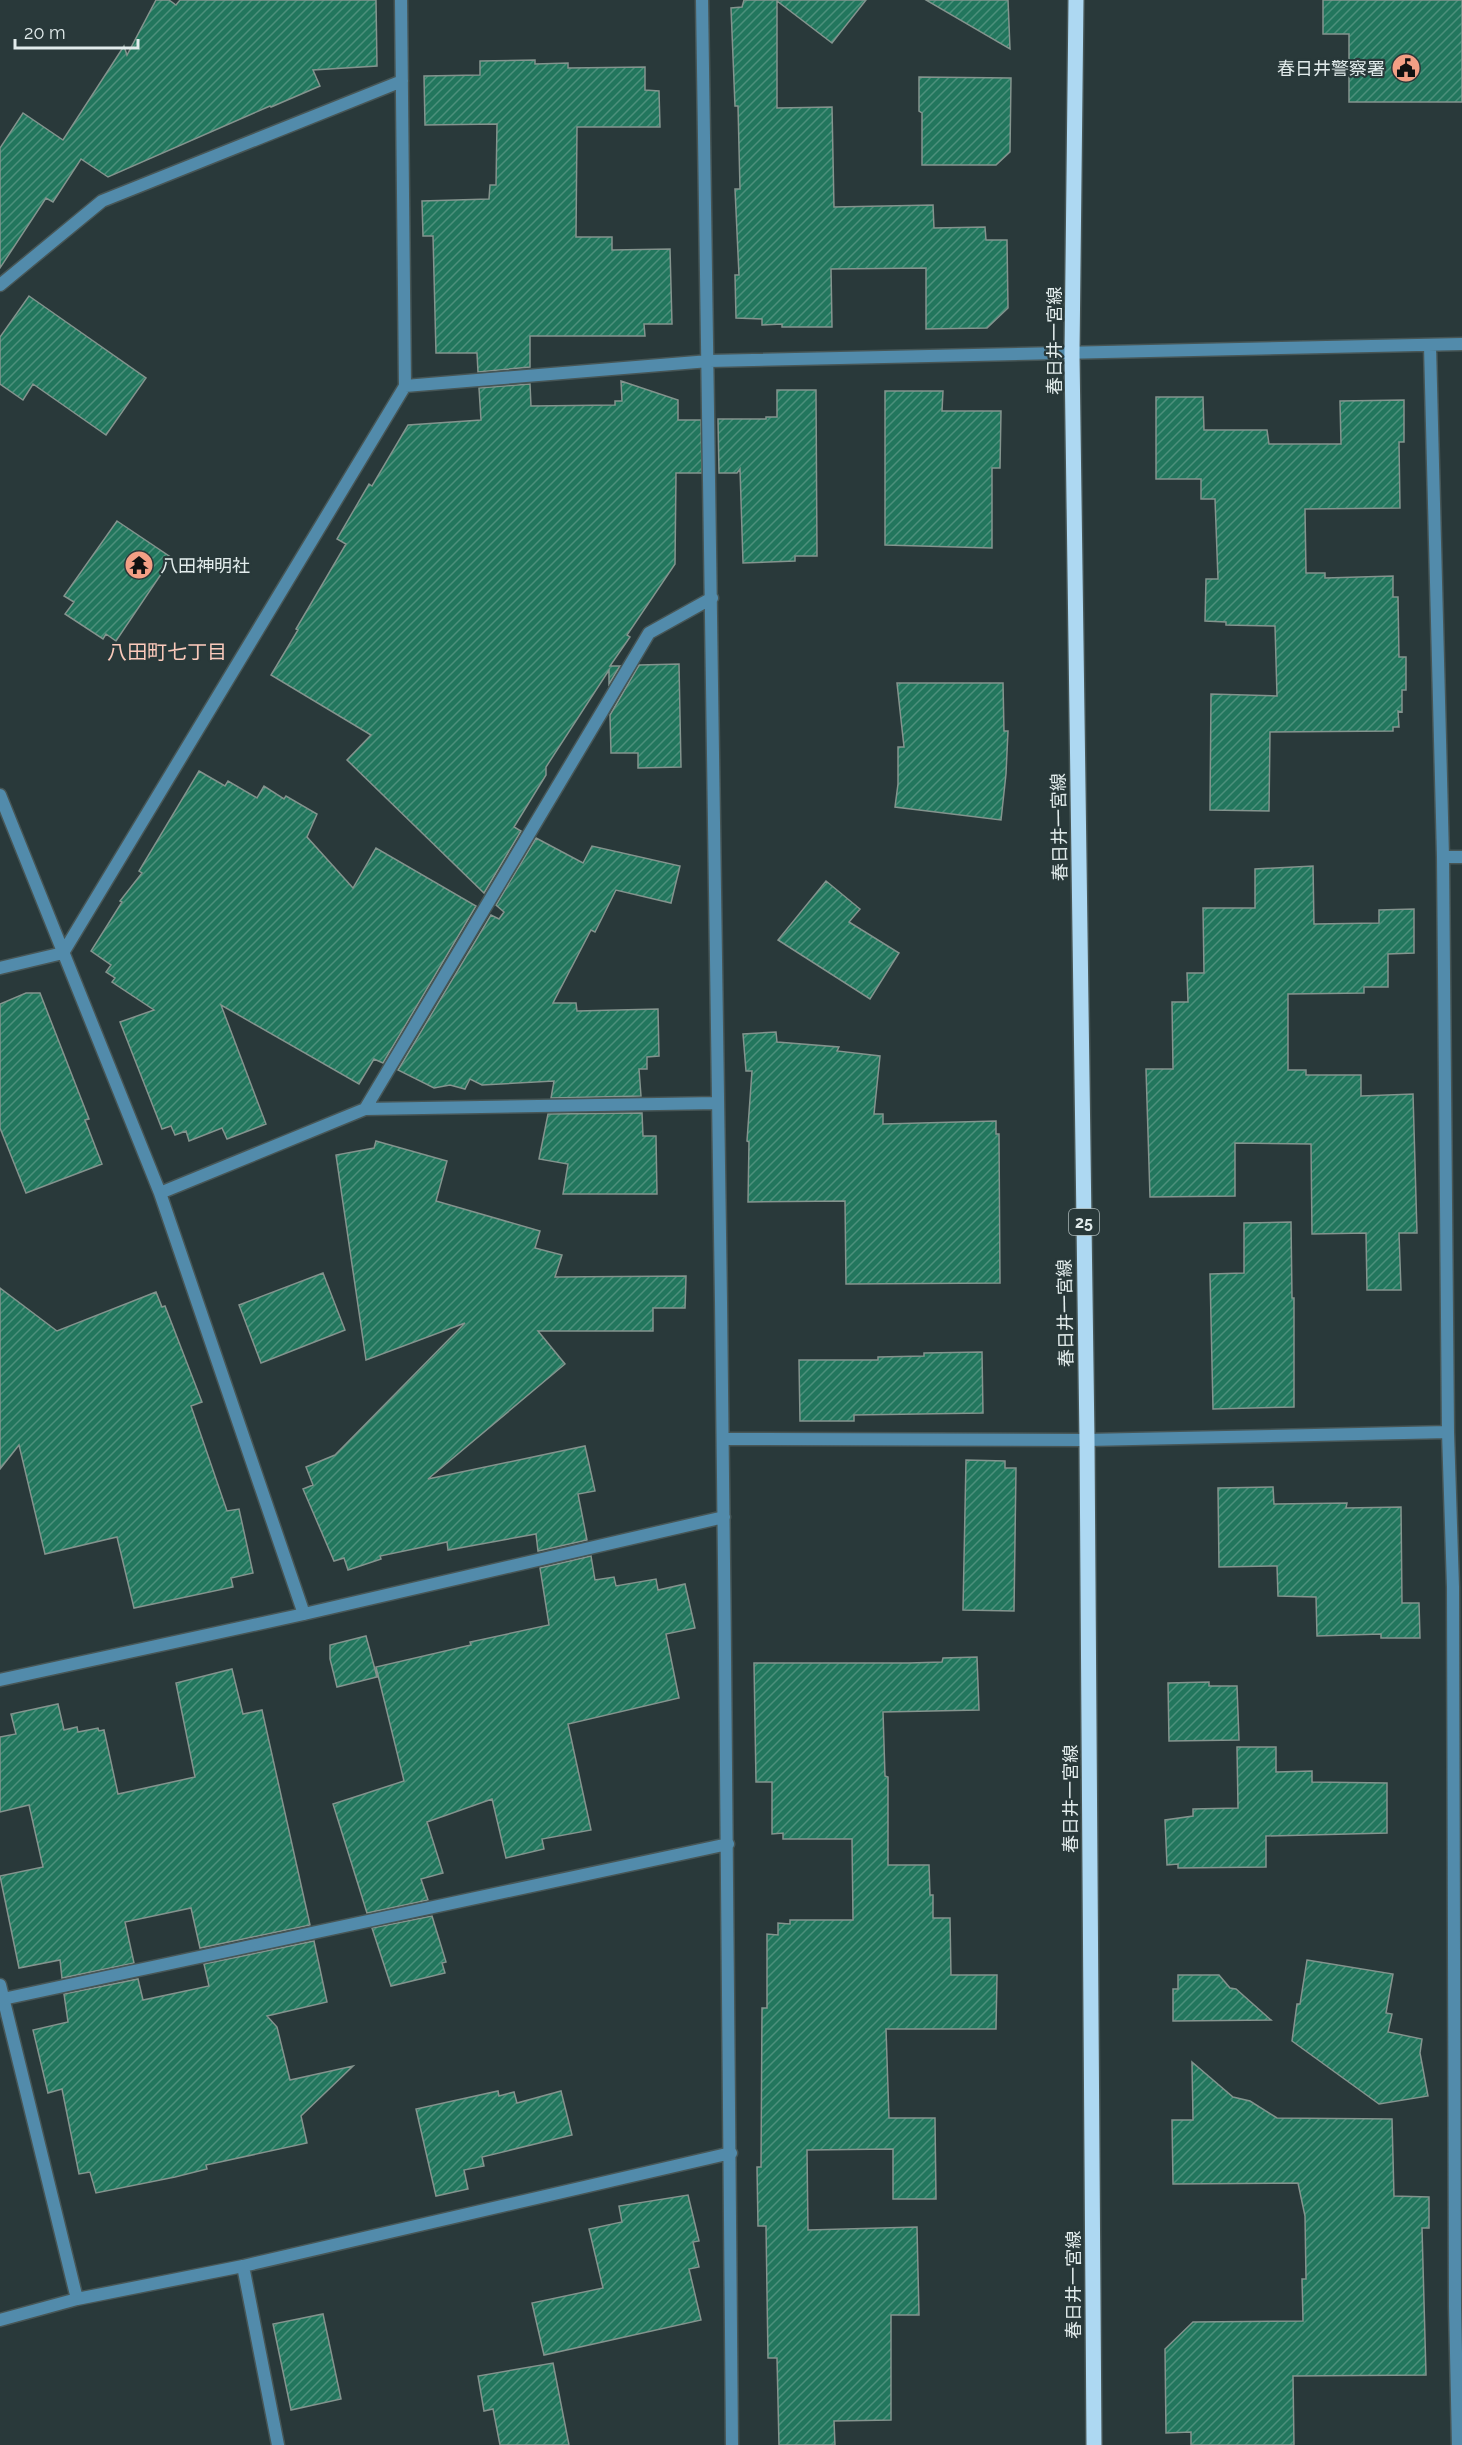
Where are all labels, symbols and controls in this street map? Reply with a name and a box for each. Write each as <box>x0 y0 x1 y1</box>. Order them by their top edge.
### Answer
scale bar <box>15 12 138 50</box>
text: 20 m <box>24 22 66 43</box>
public building icon: 春日井警察署 <box>1390 52 1422 84</box>
place label: 春日井警察署 <box>1277 58 1385 79</box>
street label: 春日井一宮線 <box>1044 287 1065 395</box>
temple icon: 八田神明社 <box>123 549 155 581</box>
place label: 八田神明社 <box>160 555 250 576</box>
district label: 八田町七丁目 <box>107 640 227 664</box>
street label: 春日井一宮線 <box>1048 773 1070 881</box>
road number: 25 <box>1069 1209 1099 1235</box>
street label: 春日井一宮線 <box>1054 1259 1076 1367</box>
street label: 春日井一宮線 <box>1060 1745 1081 1853</box>
street label: 春日井一宮線 <box>1063 2231 1084 2339</box>

